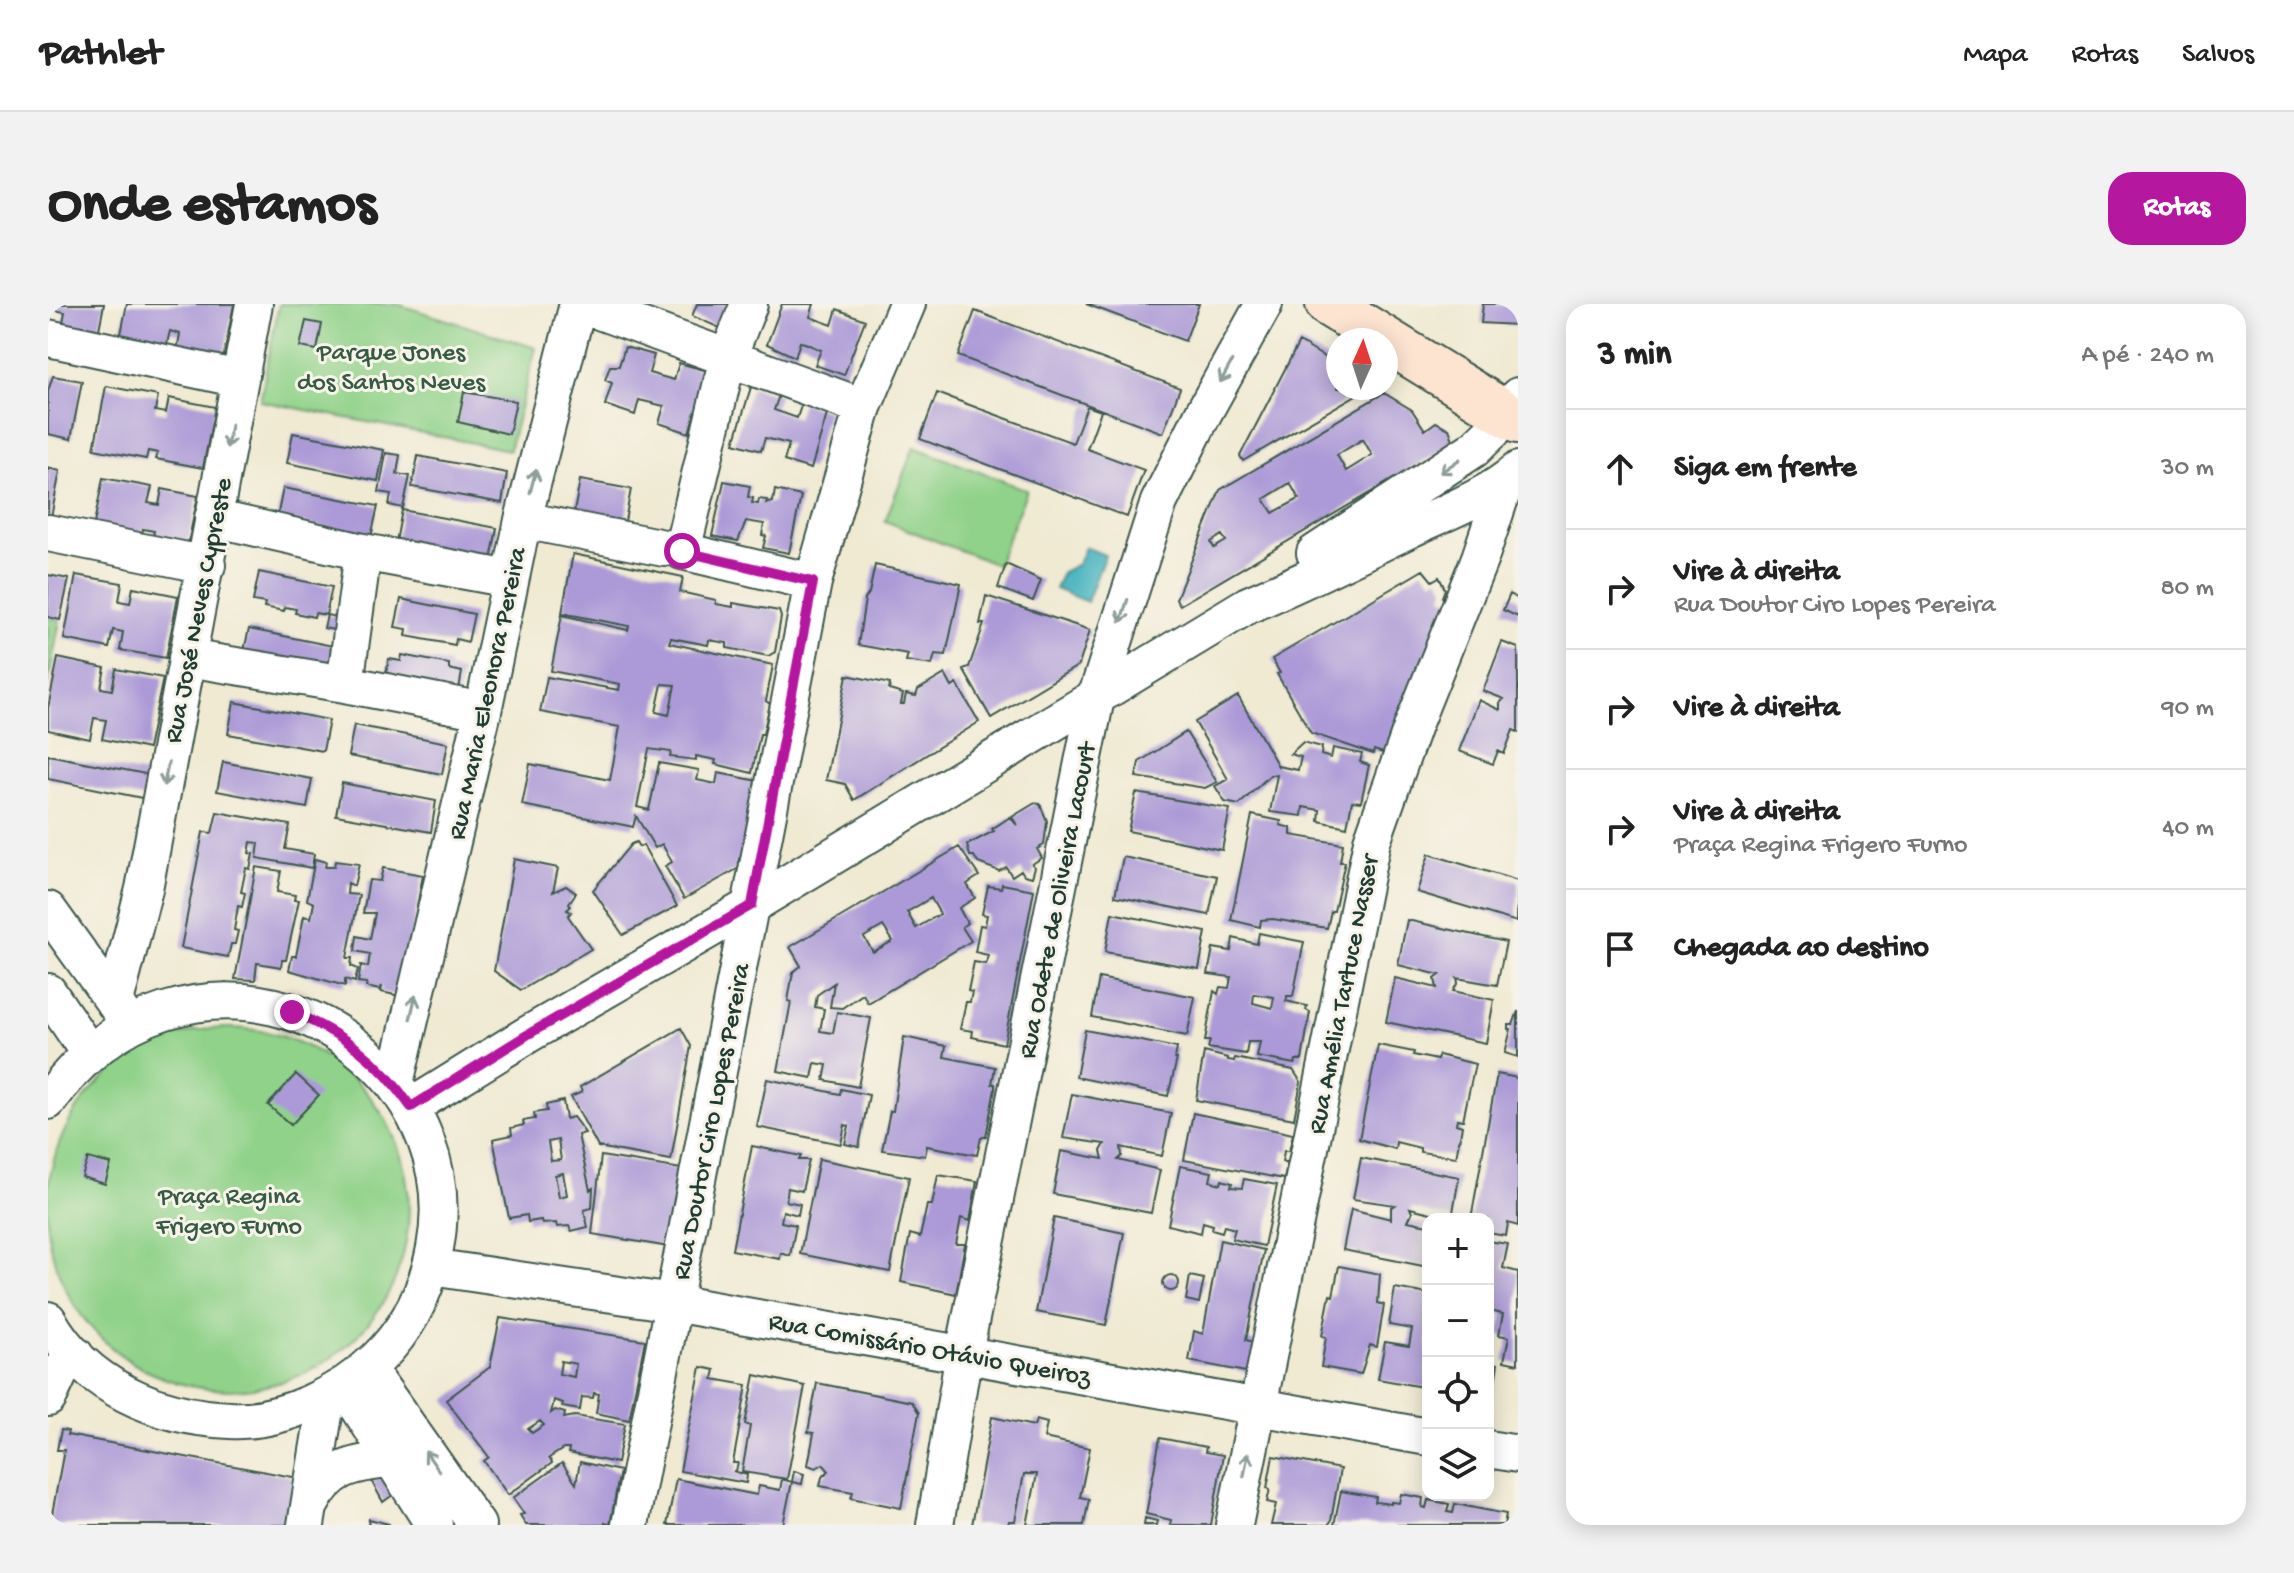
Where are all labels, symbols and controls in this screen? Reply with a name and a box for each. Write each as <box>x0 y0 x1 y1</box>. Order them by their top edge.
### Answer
text: Pathlet <box>40 33 161 77</box>
text: Mapa <box>1963 39 2028 72</box>
text: Rotas <box>2072 39 2138 72</box>
text: Salvos <box>2182 39 2254 72</box>
button: Rotas <box>2108 172 2246 245</box>
text: Onde estamos <box>48 175 376 241</box>
north arrow <box>1326 328 1398 400</box>
text: 3 min <box>1598 336 1671 376</box>
park label: Parque Jones dos Santos Neves <box>297 339 486 400</box>
text: A pé · 240 m <box>2081 341 2214 372</box>
one-way arrow <box>1218 360 1233 384</box>
one-way arrow <box>221 422 236 448</box>
icon: ahead <box>1598 447 1642 491</box>
text: Siga em frente <box>1674 452 1856 487</box>
text: 30 m <box>2161 454 2214 485</box>
one-way arrow <box>1440 458 1462 474</box>
one-way arrow <box>526 469 541 494</box>
street label: Rua José Neves Cypreste <box>159 475 241 746</box>
route start <box>664 533 700 569</box>
street label: Rua Maria Eleonora Pereira <box>443 543 536 843</box>
text: Vire à direita <box>1674 556 1840 591</box>
icon: right <box>1598 567 1642 611</box>
text: 80 m <box>2160 574 2214 605</box>
text: Rua Doutor Ciro Lopes Pereira <box>1674 591 1996 622</box>
one-way arrow <box>1116 598 1131 623</box>
icon: right <box>1598 687 1642 731</box>
text: Vire à direita <box>1674 692 1840 727</box>
text: 90 m <box>2162 694 2214 725</box>
street label: Rua Odete de Oliveira Lacourt <box>1014 738 1106 1062</box>
one-way arrow <box>157 760 172 786</box>
text: Vire à direita <box>1674 796 1840 831</box>
icon: right <box>1598 807 1642 851</box>
text: 40 m <box>2162 814 2214 845</box>
text: Praça Regina Frigero Furno <box>1674 831 1968 862</box>
street label: Rua Amélia Tartuce Nasser <box>1303 850 1388 1137</box>
icon: arrive <box>1598 927 1642 971</box>
text: Chegada ao destino <box>1674 932 1929 967</box>
street label: Rua Doutor Ciro Lopes Pereira <box>668 959 760 1283</box>
route end <box>274 994 310 1030</box>
one-way arrow <box>406 995 421 1021</box>
park label: Praça Regina Frigero Furno <box>155 1183 302 1244</box>
map controls <box>1422 1213 1494 1501</box>
button: + <box>1422 1213 1494 1285</box>
button: − <box>1422 1285 1494 1357</box>
street label: Rua Comissário Otávio Queiroz <box>766 1308 1094 1395</box>
button: locate <box>1422 1357 1494 1429</box>
button: layers <box>1422 1429 1494 1501</box>
one-way arrow <box>424 1450 440 1472</box>
one-way arrow <box>1240 1453 1255 1478</box>

